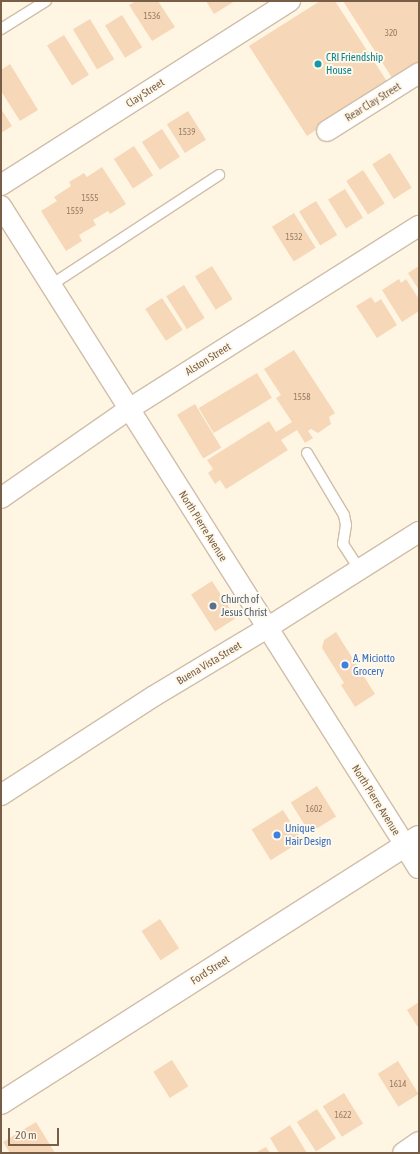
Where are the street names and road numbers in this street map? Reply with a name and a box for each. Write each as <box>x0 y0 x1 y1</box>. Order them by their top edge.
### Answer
street label: Clay Street <box>123 76 167 110</box>
street label: Rear Clay Street <box>343 80 403 124</box>
street label: Alston Street <box>183 340 233 378</box>
street label: North Pierre Avenue <box>176 488 230 564</box>
street label: Buena Vista Street <box>174 638 244 688</box>
street label: North Pierre Avenue <box>349 762 403 838</box>
street label: Ford Street <box>188 953 232 987</box>

